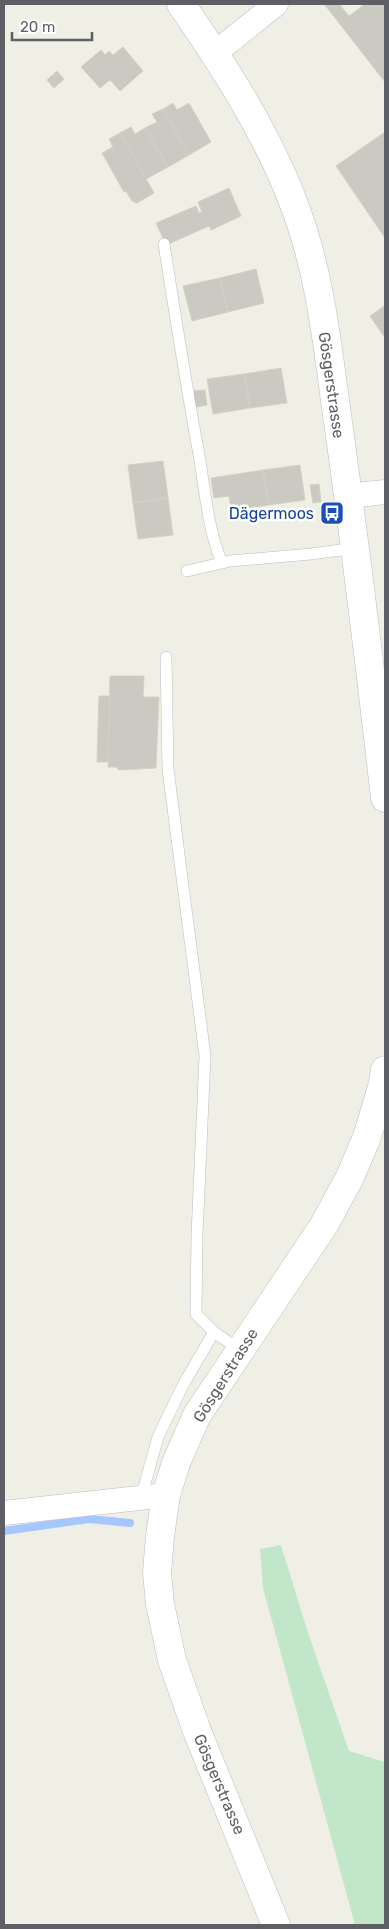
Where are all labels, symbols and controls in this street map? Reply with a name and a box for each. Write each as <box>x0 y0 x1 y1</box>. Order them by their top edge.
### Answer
scale bar <box>12 10 92 42</box>
text: 20 m <box>20 18 55 36</box>
street label: Gösgerstrasse <box>315 331 348 440</box>
bus stop icon: Dägermoos <box>319 500 345 526</box>
place label: Dägermoos <box>229 504 314 523</box>
street label: Gösgerstrasse <box>189 1325 262 1426</box>
street label: Gösgerstrasse <box>190 1731 249 1837</box>

